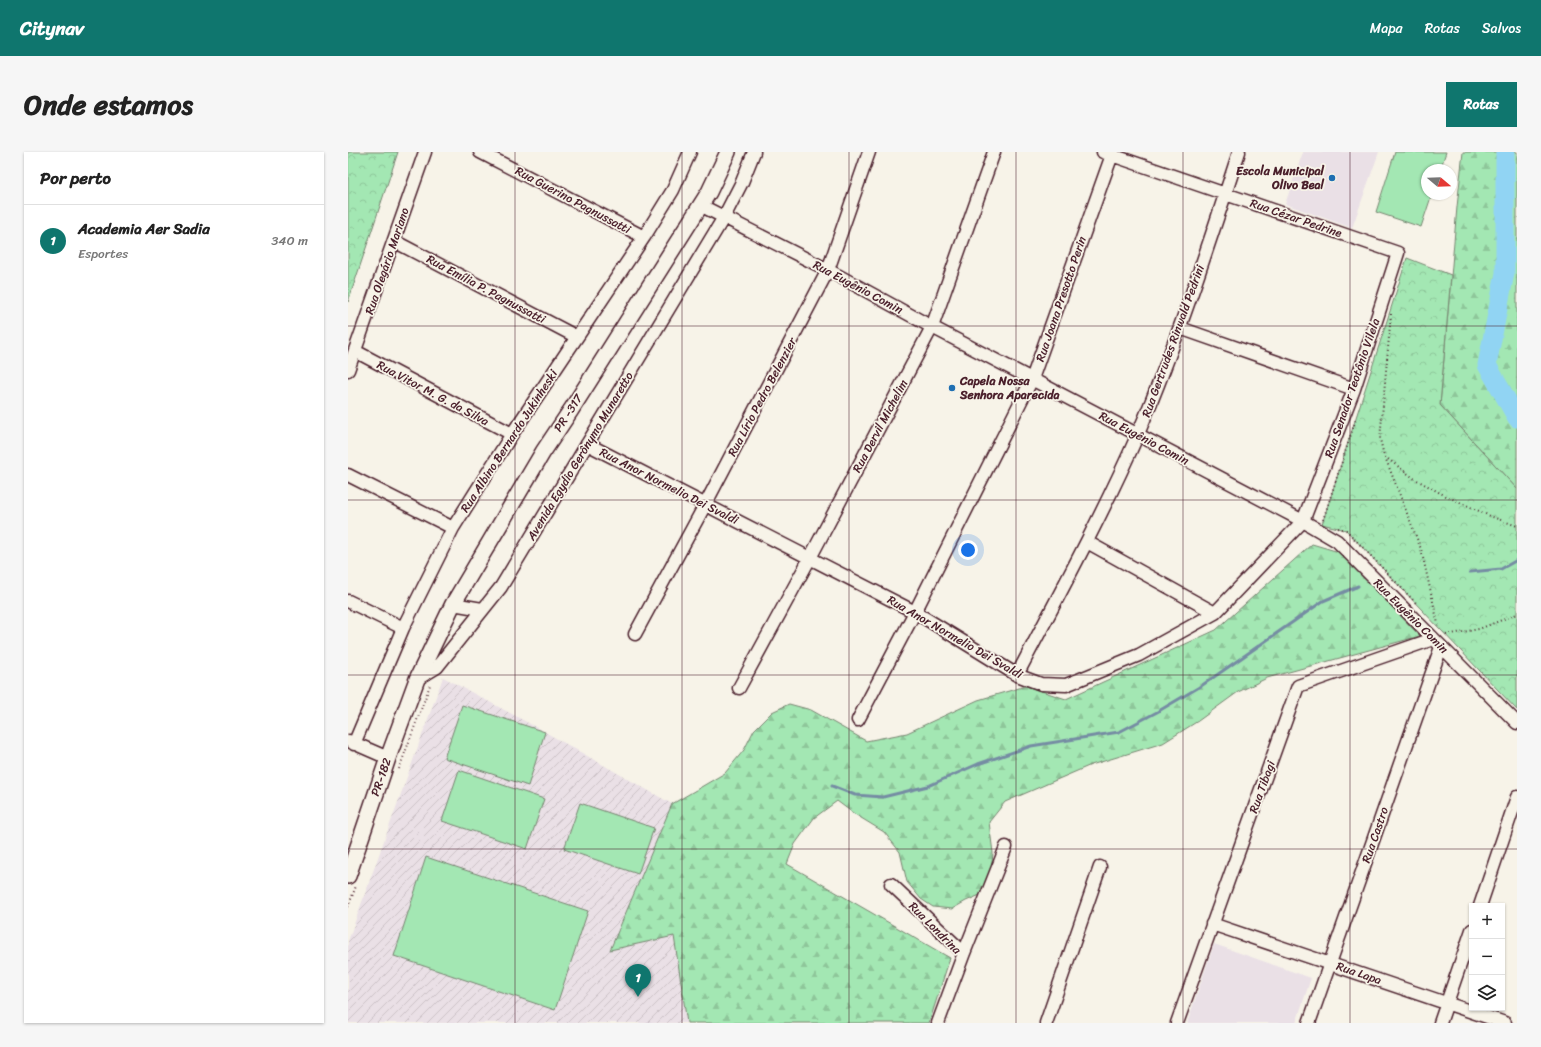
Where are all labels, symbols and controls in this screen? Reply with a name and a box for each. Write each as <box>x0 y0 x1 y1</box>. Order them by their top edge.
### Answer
text: Citynav <box>20 12 84 45</box>
text: Mapa <box>1370 16 1403 41</box>
text: Rotas <box>1425 16 1460 41</box>
text: Salvos <box>1482 16 1521 41</box>
text: Onde estamos <box>24 80 193 129</box>
button: Rotas <box>1446 82 1517 127</box>
street label: Rua Guerino Pagnussatti <box>511 160 636 240</box>
place label: Escola Municipal Olivo Beal <box>1236 160 1325 196</box>
text: Por perto <box>40 163 111 193</box>
north arrow <box>1421 164 1457 200</box>
marker: Escola Municipal Olivo Beal <box>1327 173 1337 183</box>
street label: Rua Cézar Pedrine <box>1247 192 1345 244</box>
street label: Rua Olegário Mariano <box>358 204 416 317</box>
text: Academia Aer Sadia <box>78 216 210 242</box>
text: 1 <box>50 229 56 252</box>
text: 340 m <box>271 229 308 252</box>
street label: Rua Joana Presotto Perin <box>1029 233 1093 365</box>
text: Esportes <box>78 242 128 265</box>
street label: Rua Emília P. Pagnussatti <box>422 248 550 330</box>
street label: Rua Eugênio Comin <box>809 254 908 320</box>
street label: Rua Gertrudes Rinwald Pedrini <box>1135 261 1211 420</box>
street label: Rua Senador Teotônio Vilela <box>1318 315 1386 461</box>
street label: Rua Lírio Pedro Belenzier <box>721 332 803 461</box>
street label: Rua Vitor M. G. da Silva <box>373 354 493 432</box>
street label: Rua Albino Bernardo Jukinheski <box>454 364 564 517</box>
street label: Avenida Egydio Gerônymo Munaretto <box>520 367 639 546</box>
place label: Capela Nossa Senhora Aparecida <box>959 370 1060 406</box>
street label: Rua Dervil Michelim <box>846 375 914 477</box>
marker: Capela Nossa Senhora Aparecida <box>947 383 957 393</box>
street label: PR -317 <box>547 389 589 437</box>
street label: Rua Eugênio Comin <box>1095 405 1194 471</box>
street label: Rua Anor Normelio Dei Svaldi <box>595 441 743 531</box>
your location <box>958 540 978 560</box>
street label: Rua Eugênio Comin <box>1368 573 1454 659</box>
street label: Rua Anor Normelio Dei Svaldi <box>883 589 1028 685</box>
street label: PR-182 <box>364 755 398 799</box>
street label: Rua Tibagi <box>1242 757 1282 816</box>
street label: Rua Castro <box>1355 804 1395 866</box>
street label: Rua Londrina <box>903 896 967 960</box>
map controls <box>1469 903 1505 1011</box>
button: + <box>1469 903 1505 939</box>
button: − <box>1469 939 1505 975</box>
street label: Rua Lapa <box>1333 955 1385 991</box>
pin: 1 <box>625 964 651 997</box>
button: layers <box>1469 975 1505 1011</box>

